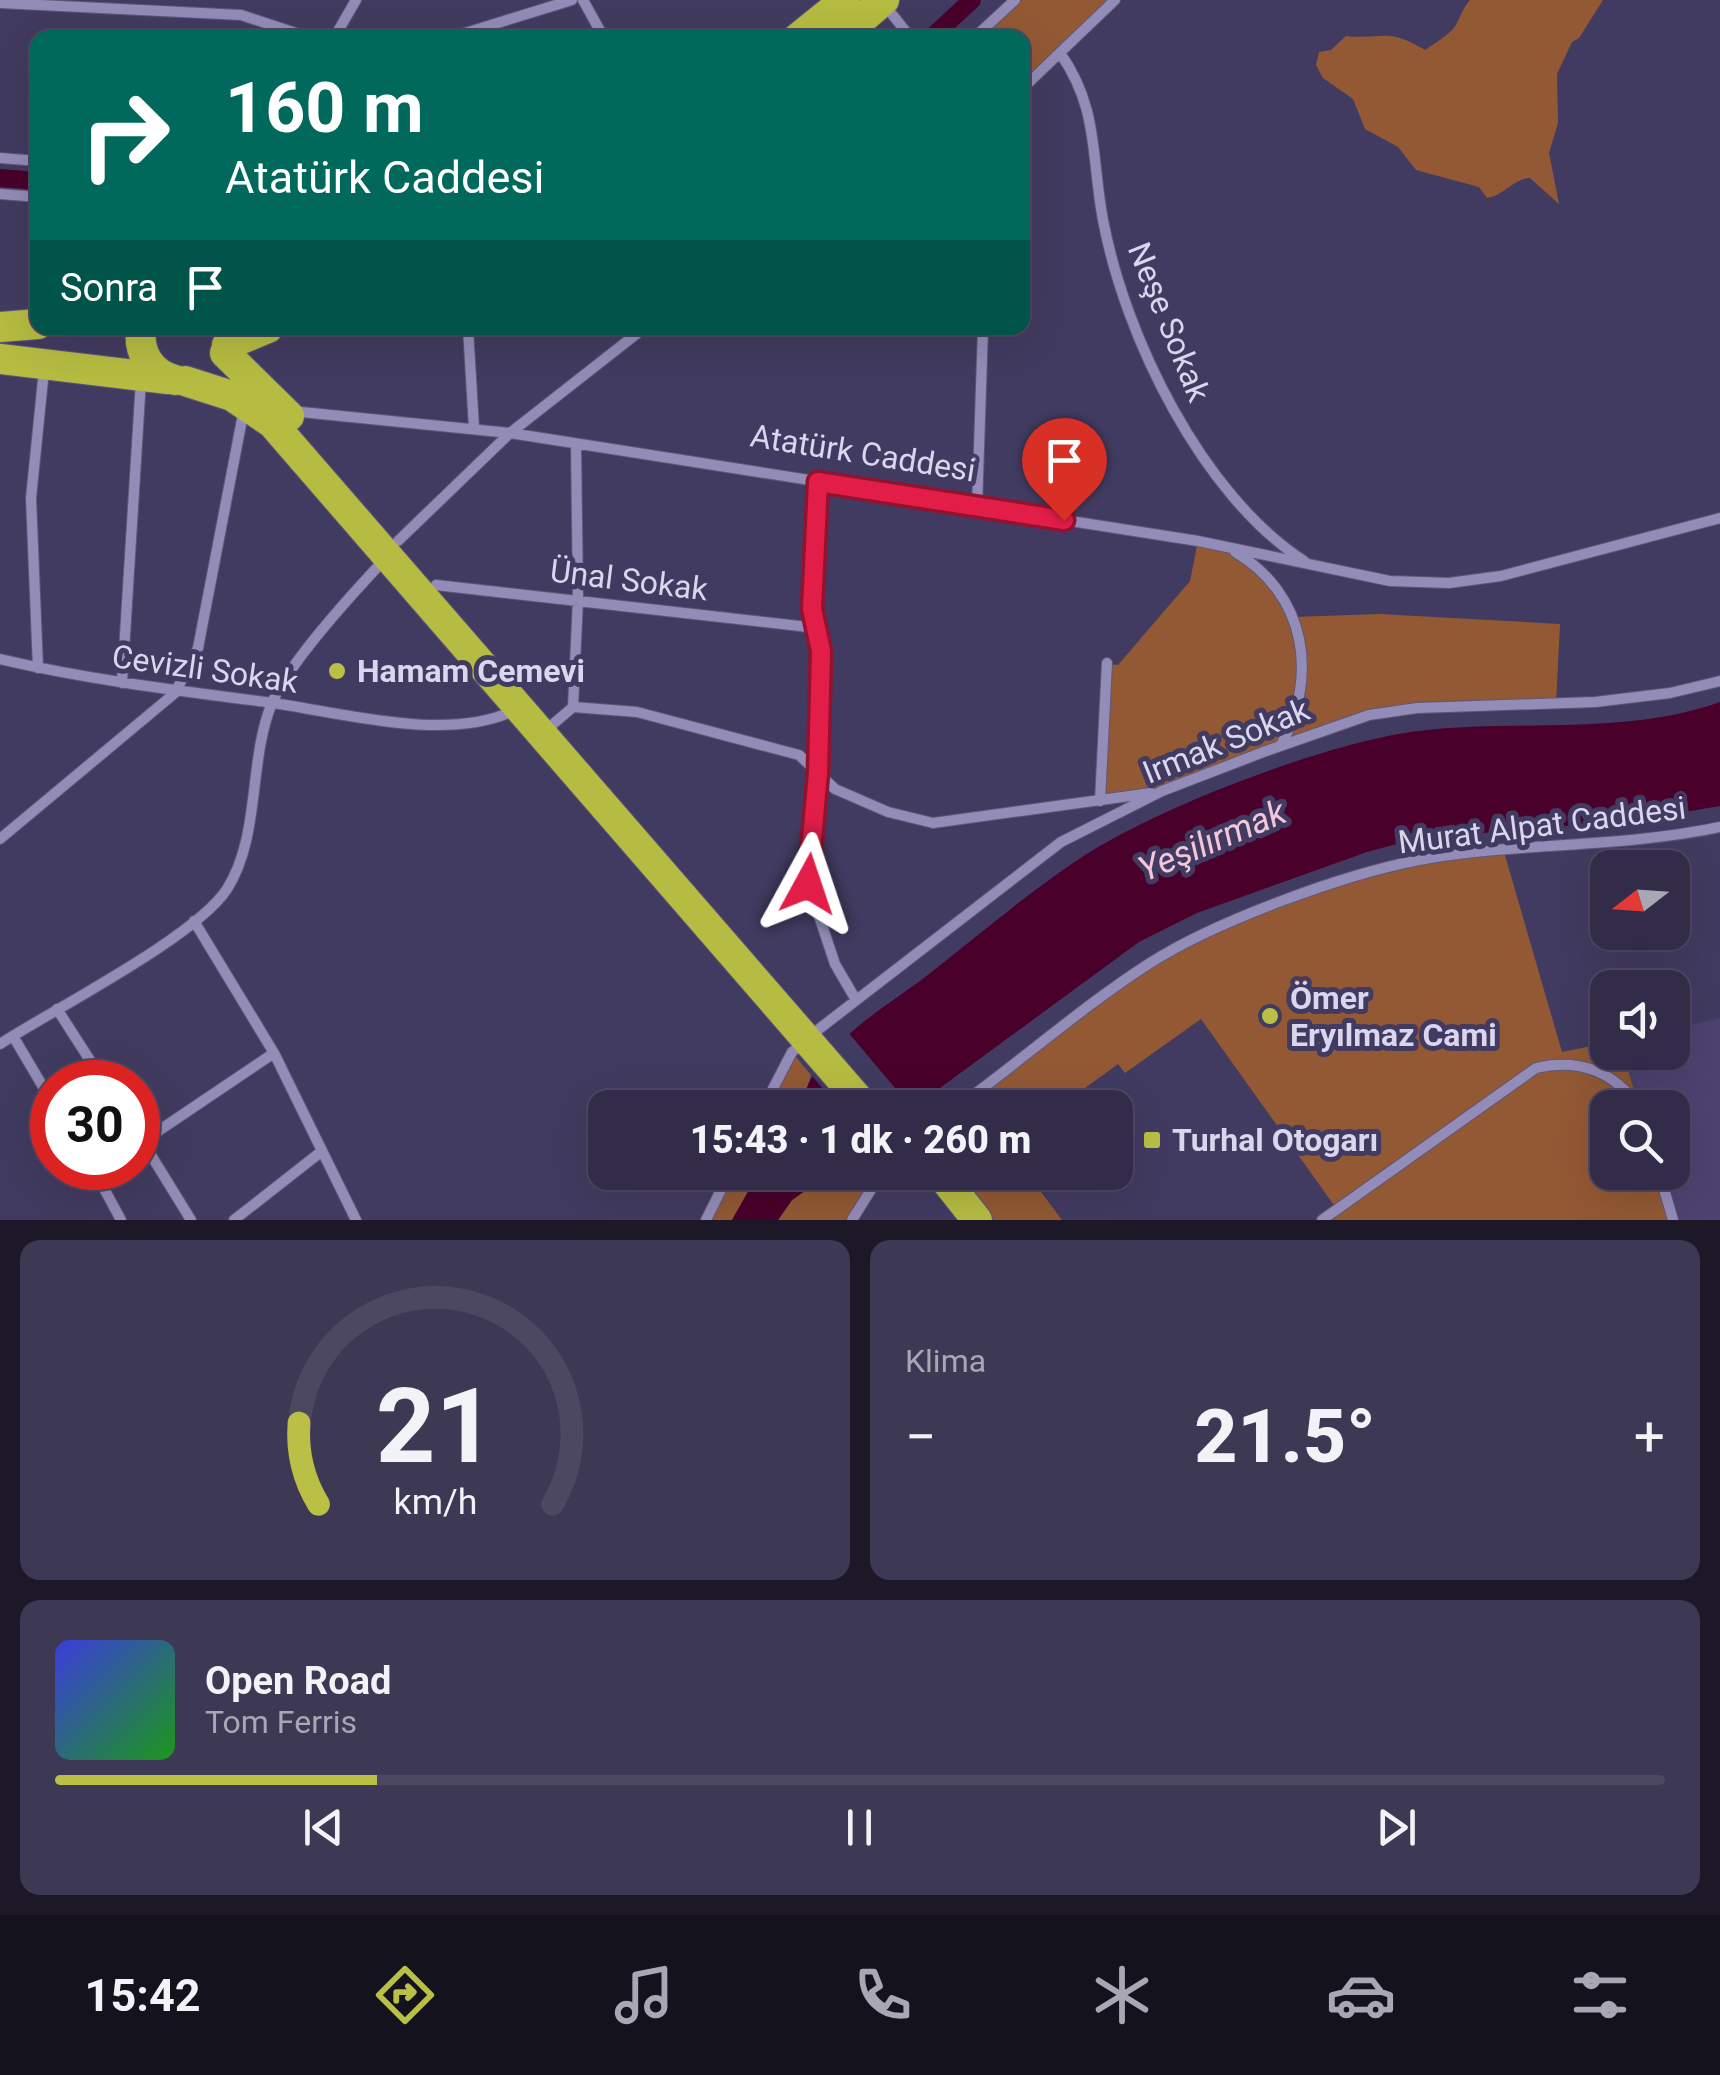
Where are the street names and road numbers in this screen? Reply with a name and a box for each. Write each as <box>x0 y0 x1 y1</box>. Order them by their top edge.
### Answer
street label: Neşe Sokak <box>1120 237 1218 408</box>
street label: Atatürk Caddesi <box>748 416 978 490</box>
street label: Ünal Sokak <box>548 551 711 609</box>
street label: Cevizli Sokak <box>110 637 301 701</box>
street label: Irmak Sokak <box>1137 690 1316 792</box>
street label: Murat Alpat Caddesi <box>1396 788 1688 862</box>

